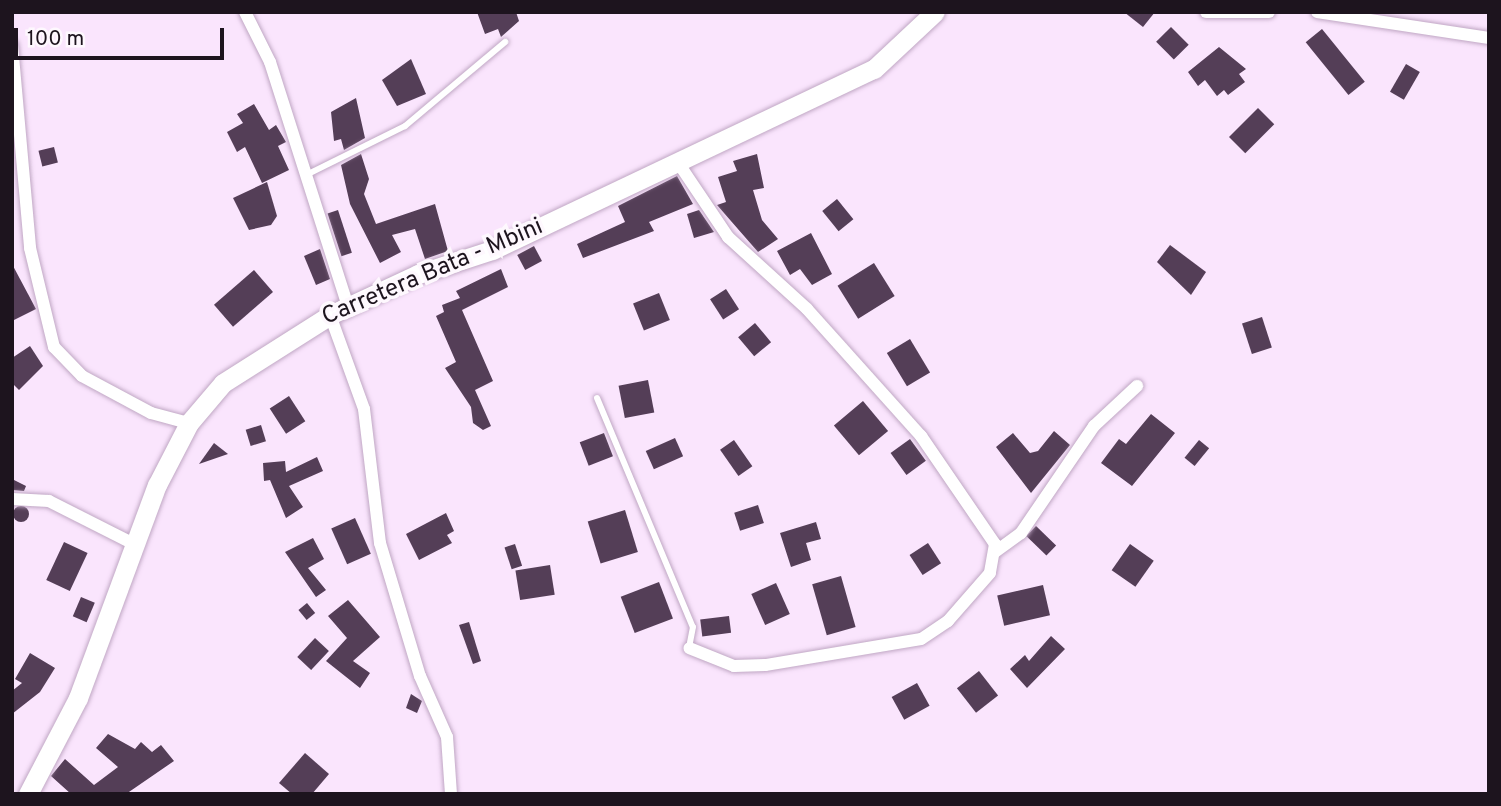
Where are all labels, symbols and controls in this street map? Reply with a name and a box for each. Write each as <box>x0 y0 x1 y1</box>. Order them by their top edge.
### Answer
scale bar <box>18 14 228 58</box>
text: 100 m <box>27 26 84 53</box>
street label: Carretera Bata - Mbini <box>318 213 548 333</box>

